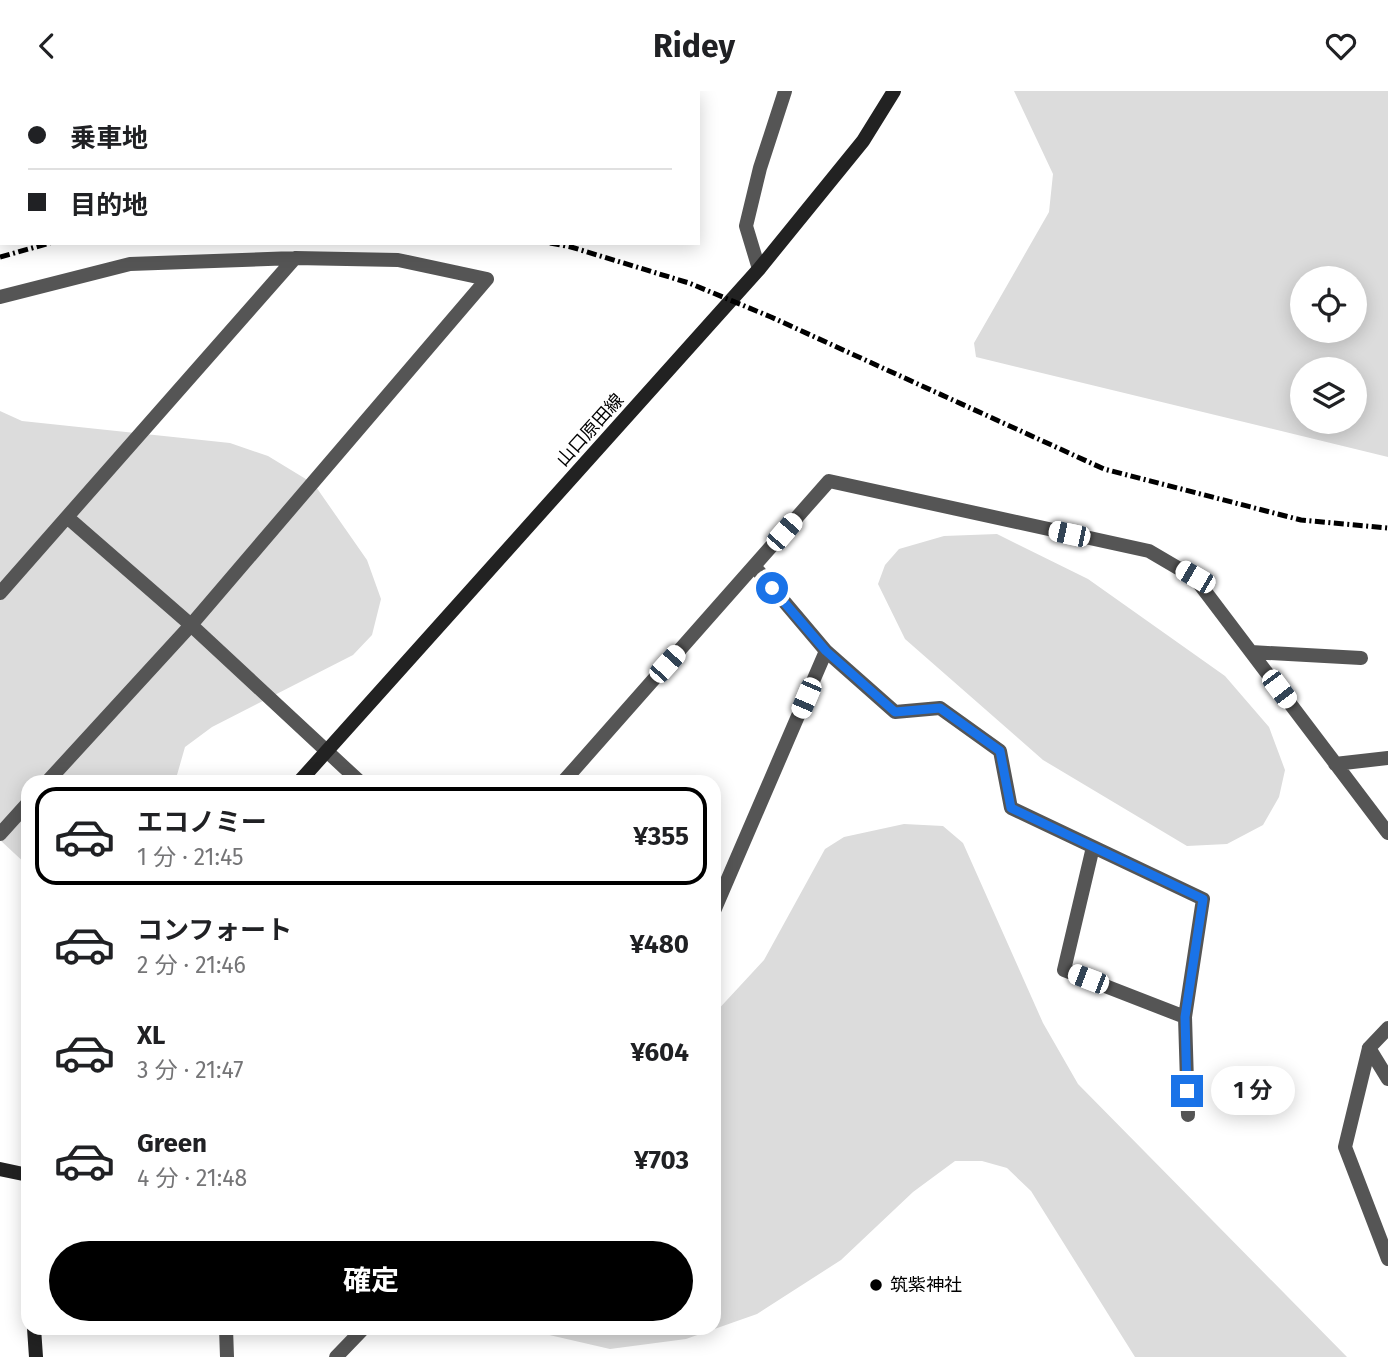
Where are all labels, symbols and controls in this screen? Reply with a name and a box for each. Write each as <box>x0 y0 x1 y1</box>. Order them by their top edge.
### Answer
icon: back <box>28 27 66 65</box>
text: Ridey <box>653 27 735 65</box>
icon: heart <box>1322 27 1360 65</box>
text: 乗車地 <box>70 123 148 154</box>
text: 目的地 <box>70 190 148 221</box>
map controls <box>1290 266 1367 434</box>
button: locate <box>1290 266 1367 343</box>
button: layers <box>1290 357 1367 434</box>
street label: 山口原田線 <box>552 389 628 471</box>
car <box>763 509 806 555</box>
car <box>1047 519 1092 549</box>
car <box>1172 557 1219 597</box>
route start <box>756 572 788 604</box>
car <box>646 641 689 687</box>
car <box>1258 666 1301 712</box>
car <box>789 675 824 721</box>
icon: car <box>53 805 116 868</box>
text: エコノミー <box>137 807 267 838</box>
text: ¥355 <box>633 821 689 852</box>
text: 1 分 · 21:45 <box>137 843 243 871</box>
icon: car <box>53 913 116 976</box>
text: コンフォート <box>137 915 292 946</box>
text: ¥480 <box>630 929 689 960</box>
text: 2 分 · 21:46 <box>137 951 246 979</box>
car <box>1065 962 1112 996</box>
text: XL <box>137 1020 165 1051</box>
icon: car <box>53 1021 116 1084</box>
text: ¥604 <box>630 1037 689 1068</box>
text: 3 分 · 21:47 <box>137 1056 243 1084</box>
callout: 1 分 <box>1212 1067 1296 1115</box>
route end <box>1171 1075 1203 1107</box>
text: 1 分 <box>1233 1076 1273 1104</box>
text: Green <box>137 1128 207 1159</box>
icon: car <box>53 1129 116 1192</box>
text: ¥703 <box>634 1145 689 1176</box>
text: 4 分 · 21:48 <box>137 1164 247 1192</box>
button: 確定 <box>49 1241 693 1321</box>
place label: 筑紫神社 <box>890 1274 962 1296</box>
marker: 筑紫神社 <box>868 1277 884 1293</box>

